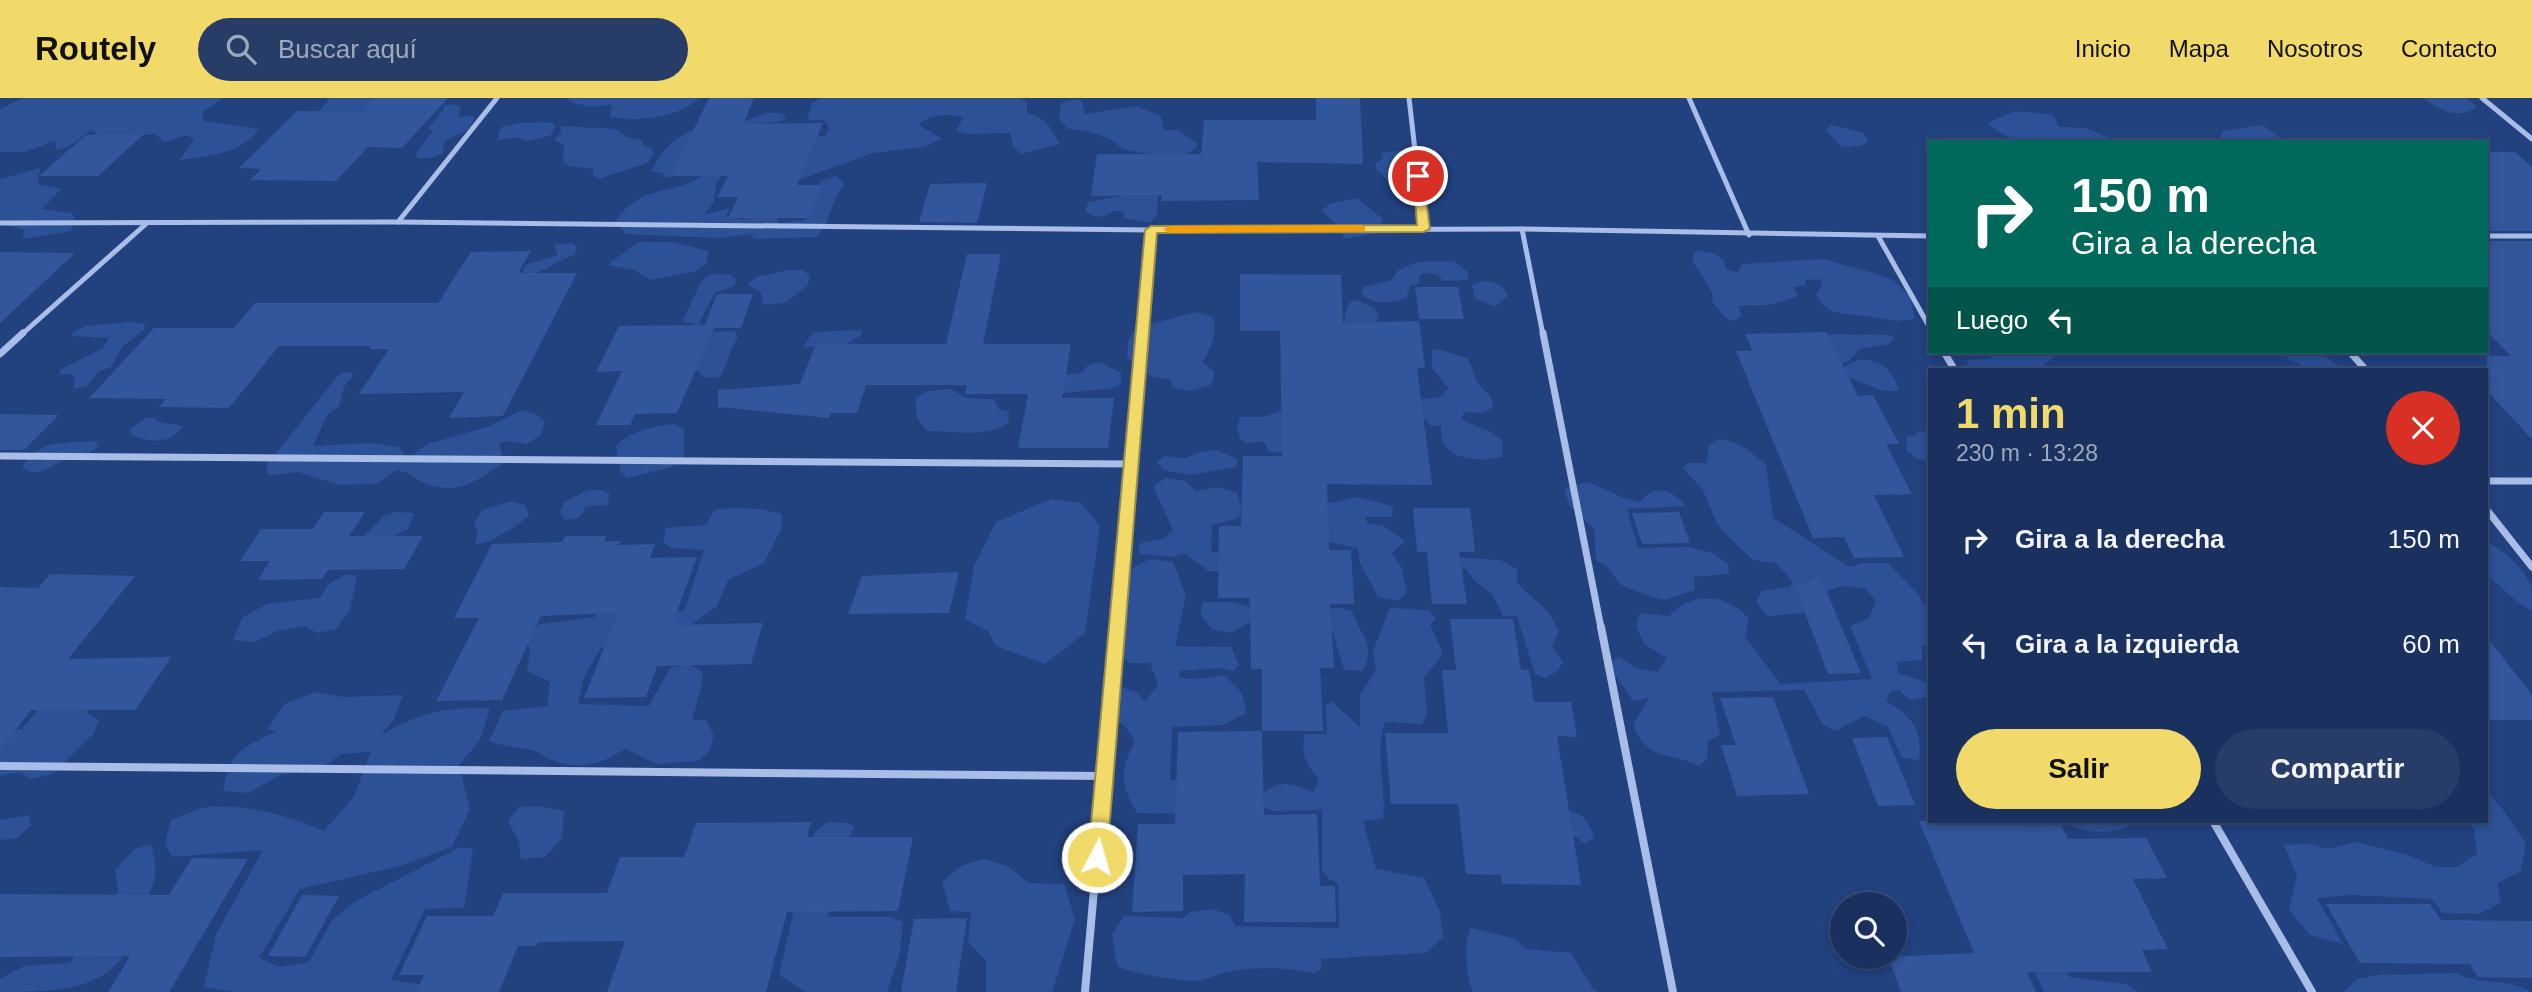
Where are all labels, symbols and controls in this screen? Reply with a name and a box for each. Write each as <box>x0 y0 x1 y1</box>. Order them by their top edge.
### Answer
search box <box>198 18 688 81</box>
text: Routely <box>35 30 156 67</box>
icon: search <box>222 30 260 68</box>
text: Buscar aquí <box>278 34 417 64</box>
text: Inicio <box>2075 35 2131 62</box>
text: Mapa <box>2169 35 2229 62</box>
text: Nosotros <box>2267 35 2363 62</box>
text: Contacto <box>2401 35 2497 62</box>
pin <box>1388 146 1448 206</box>
icon: arrive <box>1399 157 1437 195</box>
icon: right <box>1956 168 2047 259</box>
text: 150 m <box>2071 168 2210 222</box>
text: Gira a la derecha <box>2071 225 2316 261</box>
icon: left <box>2042 301 2080 339</box>
text: Luego <box>1956 305 2028 335</box>
text: 1 min <box>1956 390 2066 437</box>
button: close <box>2386 391 2460 465</box>
text: 230 m · 13:28 <box>1956 440 2098 466</box>
icon: right <box>1956 521 1994 559</box>
text: Gira a la derecha <box>2015 524 2225 554</box>
text: 150 m <box>2388 524 2460 554</box>
icon: left <box>1956 626 1994 664</box>
text: Gira a la izquierda <box>2015 629 2239 659</box>
text: 60 m <box>2402 629 2460 659</box>
button: Salir <box>1956 729 2201 809</box>
button: Compartir <box>2215 729 2460 809</box>
position arrow <box>1060 820 1134 894</box>
map controls <box>1830 892 1907 969</box>
button: search <box>1830 892 1907 969</box>

